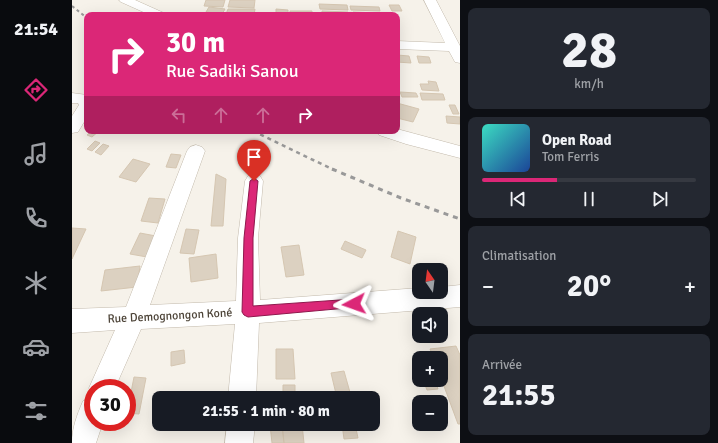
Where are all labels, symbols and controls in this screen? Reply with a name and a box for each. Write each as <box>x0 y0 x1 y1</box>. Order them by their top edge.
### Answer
text: 21:54 <box>14 18 58 40</box>
text: 28 <box>561 18 617 82</box>
text: 30 m <box>166 26 225 60</box>
icon: right <box>100 28 152 80</box>
text: Rue Sadiki Sanou <box>166 60 299 82</box>
icon: directions <box>22 76 50 104</box>
text: km/h <box>574 76 604 92</box>
icon: left <box>168 104 190 126</box>
icon: ahead <box>210 104 232 126</box>
icon: ahead <box>252 104 274 126</box>
icon: right <box>294 104 316 126</box>
text: Open Road <box>542 131 612 149</box>
icon: music <box>22 140 50 168</box>
pin <box>237 140 271 181</box>
icon: arrive <box>243 146 265 168</box>
text: Tom Ferris <box>542 149 599 165</box>
icon: previous <box>507 188 529 210</box>
icon: pause <box>578 188 600 210</box>
icon: next <box>649 188 671 210</box>
icon: phone <box>22 204 50 232</box>
text: Climatisation <box>482 248 556 264</box>
north arrow <box>412 263 448 299</box>
map controls <box>412 263 448 431</box>
text: 20° <box>567 268 611 305</box>
icon: climate <box>22 269 50 297</box>
text: − <box>482 273 494 300</box>
text: + <box>684 273 696 300</box>
position arrow <box>333 283 375 325</box>
street label: Rue Demognongon Koné <box>107 305 233 327</box>
button: sound <box>412 307 448 343</box>
icon: car <box>22 333 50 361</box>
button: + <box>412 351 448 387</box>
text: Arrivée <box>482 357 522 373</box>
text: 21:55 <box>482 377 556 414</box>
speed limit sign: 30 <box>84 379 136 431</box>
button: − <box>412 395 448 431</box>
icon: filters <box>22 397 50 425</box>
text: 21:55 · 1 min · 80 m <box>202 402 330 420</box>

